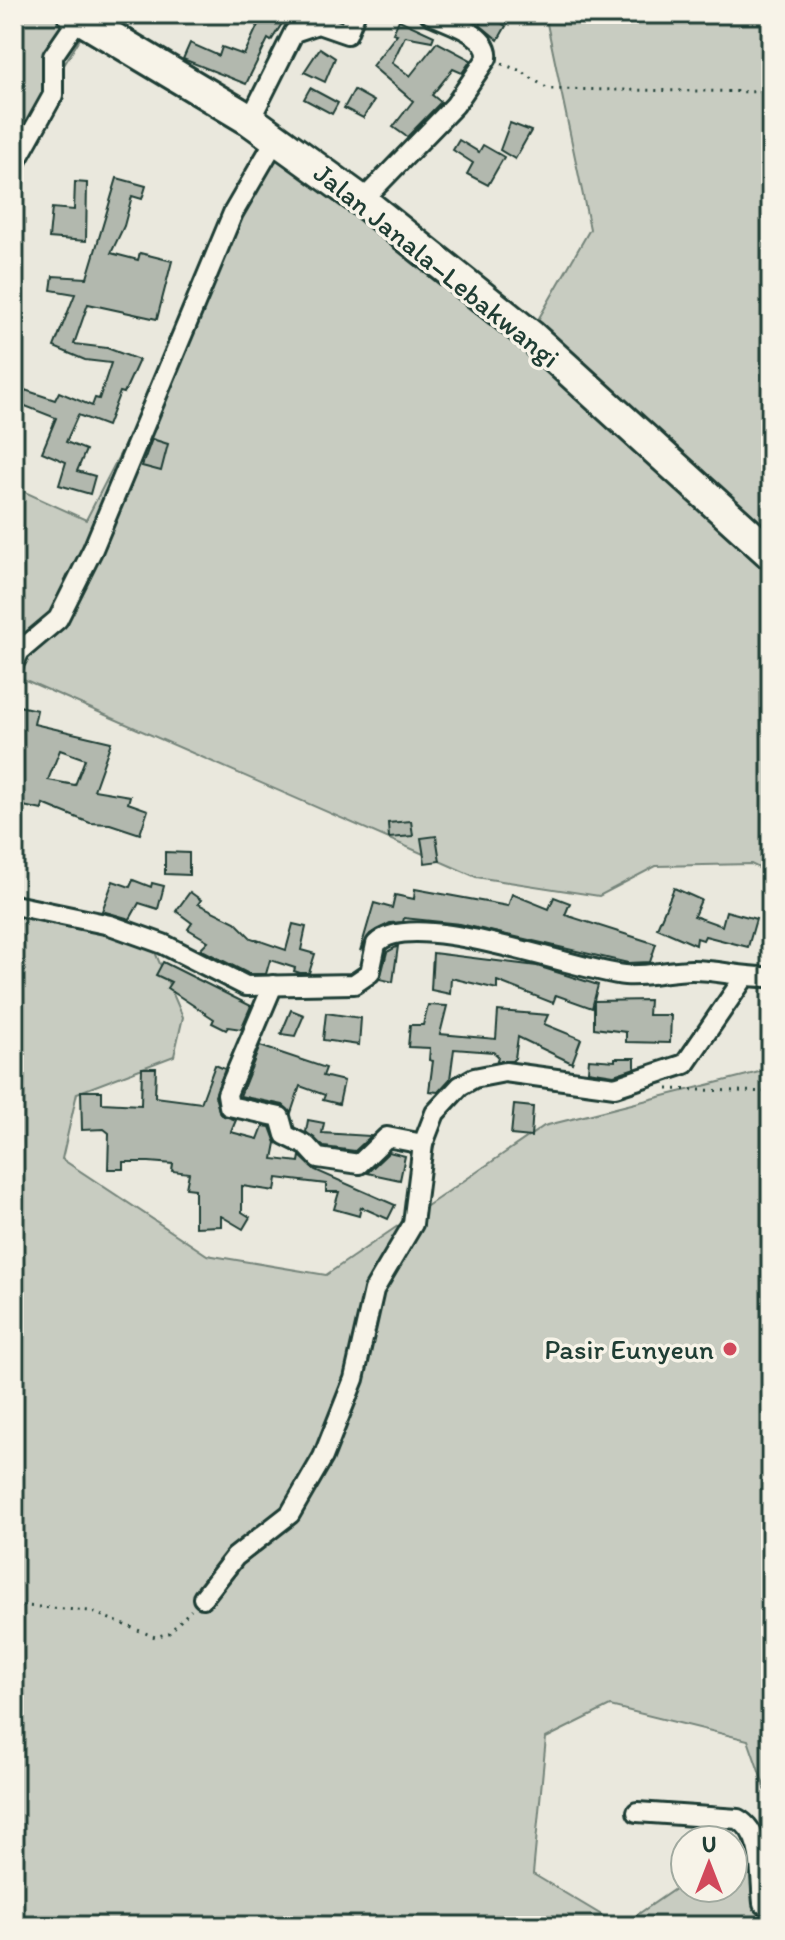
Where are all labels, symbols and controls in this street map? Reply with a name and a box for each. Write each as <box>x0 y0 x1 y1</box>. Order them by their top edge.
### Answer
street label: Jalan Janala–Lebakwangi <box>307 155 567 375</box>
place label: Pasir Eunyeun <box>544 1332 714 1366</box>
marker: Pasir Eunyeun <box>721 1340 739 1358</box>
north arrow <box>669 1824 749 1904</box>
text: U <box>702 1831 716 1858</box>

